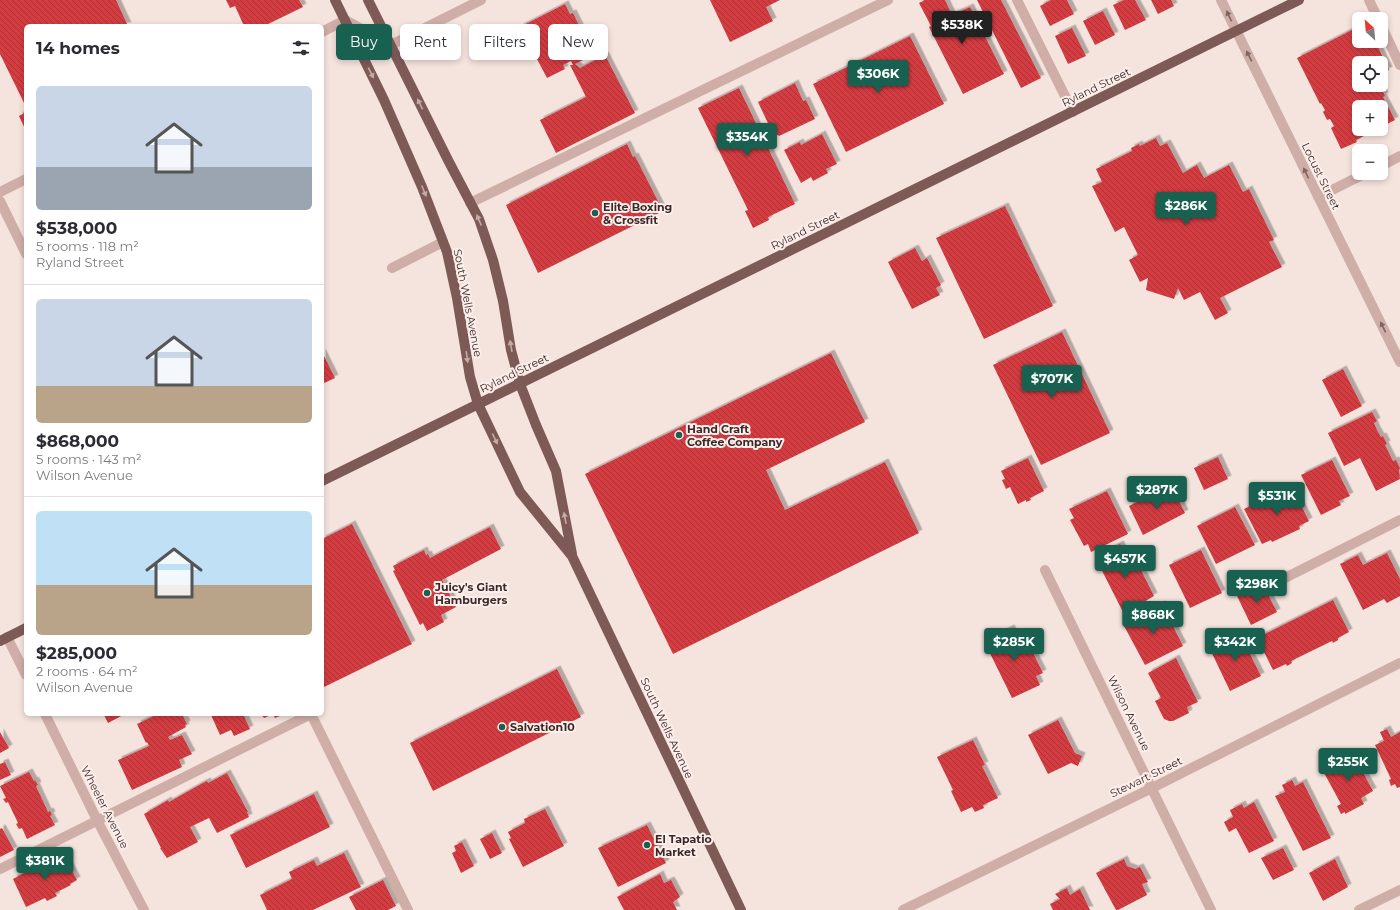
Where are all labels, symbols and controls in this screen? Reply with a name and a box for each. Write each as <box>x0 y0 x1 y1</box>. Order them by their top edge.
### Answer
one-way arrow <box>1226 10 1232 21</box>
pin: $538K <box>934 11 990 45</box>
north arrow <box>1352 12 1388 48</box>
map controls <box>1352 12 1388 180</box>
text: $538K <box>941 16 983 32</box>
chip: Buy <box>336 24 392 60</box>
chip: Rent <box>400 24 461 60</box>
chip: Filters <box>469 24 540 60</box>
chip: New <box>548 24 608 60</box>
icon: filters <box>290 37 312 59</box>
text: 14 homes <box>36 38 120 58</box>
one-way arrow <box>1245 51 1252 62</box>
button: locate <box>1352 56 1388 92</box>
pin: $306K <box>850 60 906 94</box>
street label: Ryland Street <box>1059 64 1133 110</box>
text: $306K <box>857 65 899 81</box>
one-way arrow <box>368 67 374 78</box>
one-way arrow <box>417 99 423 110</box>
button: + <box>1352 100 1388 136</box>
icon: home <box>138 112 210 184</box>
pin: $354K <box>719 123 775 157</box>
text: $354K <box>726 128 768 144</box>
street label: Locust Street <box>1299 140 1343 212</box>
button: − <box>1352 144 1388 180</box>
one-way arrow <box>1303 167 1309 179</box>
one-way arrow <box>421 186 427 198</box>
pin: $286K <box>1158 192 1214 226</box>
text: $286K <box>1165 197 1207 213</box>
place label: Elite Boxing & Crossfit <box>603 200 672 227</box>
street label: Ryland Street <box>768 207 842 253</box>
marker: Elite Boxing & Crossfit <box>590 208 600 218</box>
one-way arrow <box>475 214 481 226</box>
text: $538,000 <box>36 218 117 238</box>
text: 5 rooms · 118 m² <box>36 238 139 254</box>
street label: South Wells Avenue <box>451 248 485 359</box>
text: Ryland Street <box>36 254 124 270</box>
one-way arrow <box>1379 321 1386 333</box>
icon: home <box>138 325 210 397</box>
one-way arrow <box>507 340 513 352</box>
street label: Ryland Street <box>477 350 551 396</box>
one-way arrow <box>464 351 470 363</box>
pin: $707K <box>1024 365 1080 399</box>
text: $707K <box>1031 370 1073 386</box>
place label: Hand Craft Coffee Company <box>687 422 783 449</box>
marker: Hand Craft Coffee Company <box>674 430 684 440</box>
text: $868,000 <box>36 431 119 451</box>
one-way arrow <box>492 434 498 445</box>
text: 5 rooms · 143 m² <box>36 451 142 467</box>
text: Wilson Avenue <box>36 467 133 483</box>
pin: $287K <box>1129 476 1185 510</box>
text: $287K <box>1136 481 1178 497</box>
pin: $531K <box>1249 482 1305 516</box>
text: $531K <box>1258 487 1296 503</box>
one-way arrow <box>562 512 568 524</box>
icon: home <box>138 537 210 609</box>
pin: $457K <box>1097 545 1153 579</box>
text: $457K <box>1104 550 1146 566</box>
pin: $298K <box>1229 570 1285 604</box>
text: $298K <box>1236 575 1278 591</box>
place label: Juicy's Giant Hamburgers <box>434 580 508 607</box>
marker: Juicy's Giant Hamburgers <box>422 588 432 598</box>
pin: $868K <box>1125 601 1181 635</box>
text: $868K <box>1131 606 1175 622</box>
pin: $285K <box>986 628 1042 662</box>
pin: $342K <box>1207 628 1263 662</box>
text: $285K <box>993 633 1035 649</box>
text: $342K <box>1214 633 1256 649</box>
text: $285,000 <box>36 643 117 663</box>
text: 2 rooms · 64 m² <box>36 663 138 679</box>
street label: Wilson Avenue <box>1105 673 1153 753</box>
street label: South Wells Avenue <box>637 675 697 781</box>
text: Wilson Avenue <box>36 679 133 695</box>
place label: Salvation10 <box>510 720 575 734</box>
marker: Salvation10 <box>497 722 507 732</box>
pin: $255K <box>1320 748 1376 782</box>
street label: Stewart Street <box>1108 753 1185 801</box>
text: $255K <box>1328 753 1369 769</box>
street label: Wheeler Avenue <box>78 763 132 851</box>
place label: El Tapatio Market <box>655 832 712 859</box>
marker: El Tapatio Market <box>642 840 652 850</box>
pin: $381K <box>17 847 73 881</box>
text: $381K <box>25 852 65 868</box>

